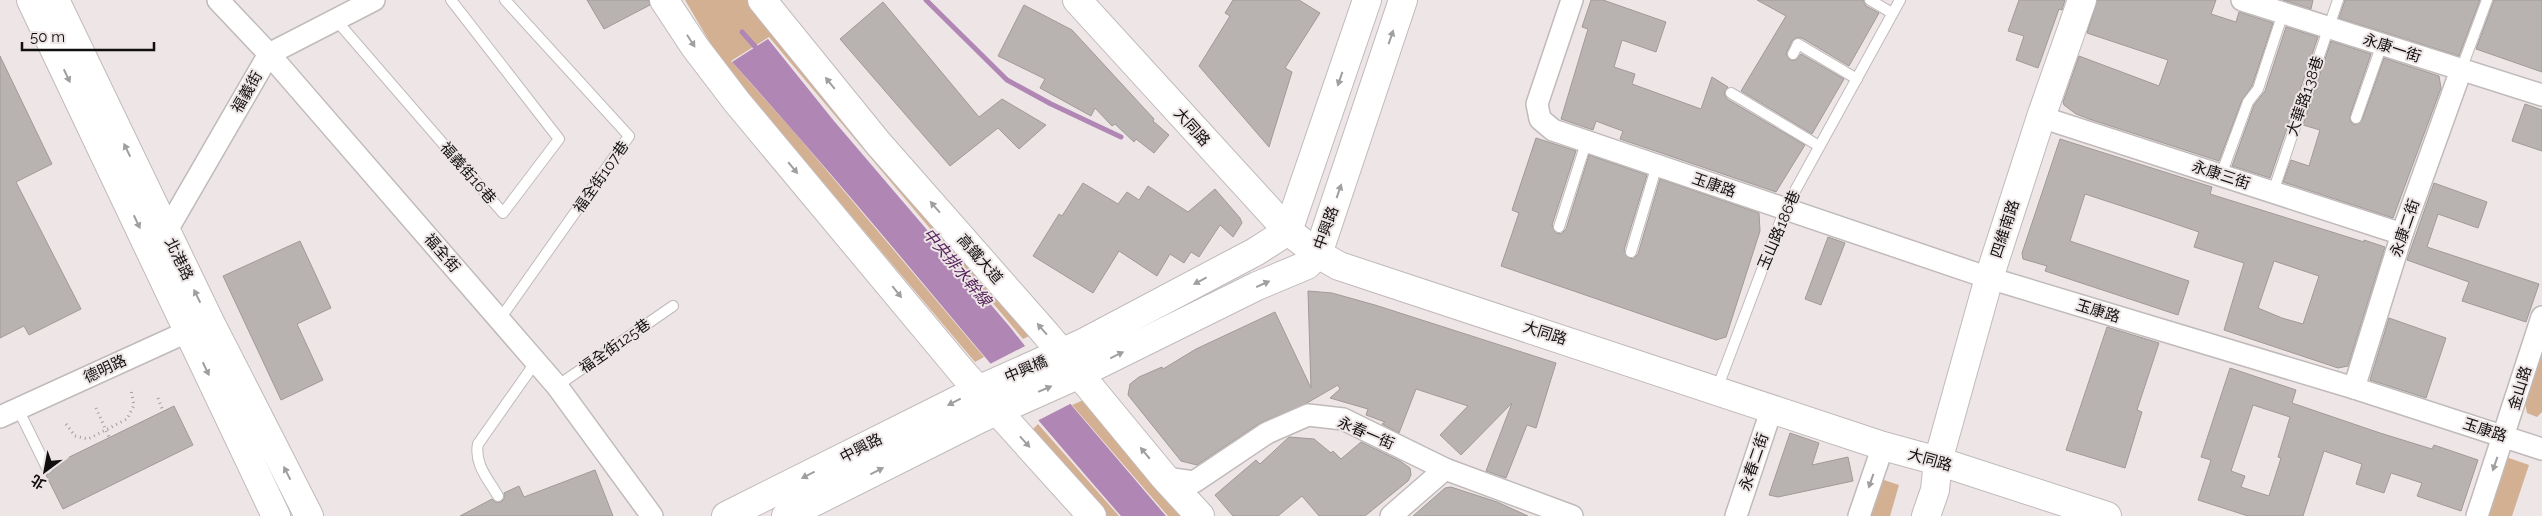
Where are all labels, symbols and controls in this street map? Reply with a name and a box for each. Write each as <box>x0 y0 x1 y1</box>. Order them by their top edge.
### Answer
scale bar <box>22 20 155 52</box>
text: 50 m <box>30 28 65 46</box>
one-way arrow <box>1387 29 1395 44</box>
street label: 永康一街 <box>2361 30 2423 66</box>
one-way arrow <box>686 34 696 47</box>
street label: 大華路138巷 <box>2283 54 2327 138</box>
street label: 福義街 <box>228 68 266 116</box>
one-way arrow <box>63 69 71 83</box>
one-way arrow <box>1336 72 1343 87</box>
one-way arrow <box>824 77 835 90</box>
street label: 大同路 <box>1170 104 1214 150</box>
street label: 福全街107巷 <box>570 138 632 216</box>
street label: 福義街16巷 <box>436 139 500 207</box>
one-way arrow <box>122 143 130 157</box>
street label: 永康三街 <box>2190 157 2252 193</box>
one-way arrow <box>787 161 798 174</box>
street label: 玉康路 <box>1690 169 1738 201</box>
one-way arrow <box>1335 183 1343 198</box>
street label: 玉山路186巷 <box>1754 188 1804 272</box>
street label: 永康二街 <box>2387 197 2423 259</box>
street label: 四維南路 <box>1987 198 2023 260</box>
one-way arrow <box>929 202 941 214</box>
street label: 中興路 <box>1310 204 1342 252</box>
one-way arrow <box>133 215 141 230</box>
water label: 中央排水幹線 <box>919 224 996 311</box>
street label: 福全街 <box>420 230 464 276</box>
street label: 高鐵大道 <box>954 230 1006 288</box>
street label: 北港路 <box>161 235 197 283</box>
one-way arrow <box>1193 277 1208 285</box>
one-way arrow <box>1256 279 1270 287</box>
one-way arrow <box>892 285 903 298</box>
one-way arrow <box>193 289 201 303</box>
street label: 玉康路 <box>2074 296 2122 326</box>
street label: 福全街125巷 <box>576 315 654 377</box>
street label: 大同路 <box>1521 317 1569 349</box>
one-way arrow <box>1036 324 1048 336</box>
street label: 德明路 <box>81 351 129 387</box>
one-way arrow <box>1110 351 1124 359</box>
street label: 中興橋 <box>1002 352 1050 386</box>
one-way arrow <box>203 362 211 376</box>
street label: 金山路 <box>2505 364 2535 412</box>
one-way arrow <box>1038 385 1053 393</box>
one-way arrow <box>946 398 961 406</box>
street label: 永春一街 <box>1335 413 1397 453</box>
street label: 玉康路 <box>2461 414 2509 446</box>
street label: 中興路 <box>837 430 885 466</box>
street label: 永春二街 <box>1736 431 1772 493</box>
one-way arrow <box>1019 436 1031 448</box>
street label: 大同路 <box>1906 445 1954 475</box>
north arrow <box>20 446 70 496</box>
one-way arrow <box>1139 447 1150 460</box>
one-way arrow <box>2491 456 2498 471</box>
one-way arrow <box>282 465 291 480</box>
one-way arrow <box>869 467 884 475</box>
one-way arrow <box>801 470 816 479</box>
text: 北 <box>28 472 48 493</box>
one-way arrow <box>1867 474 1875 489</box>

